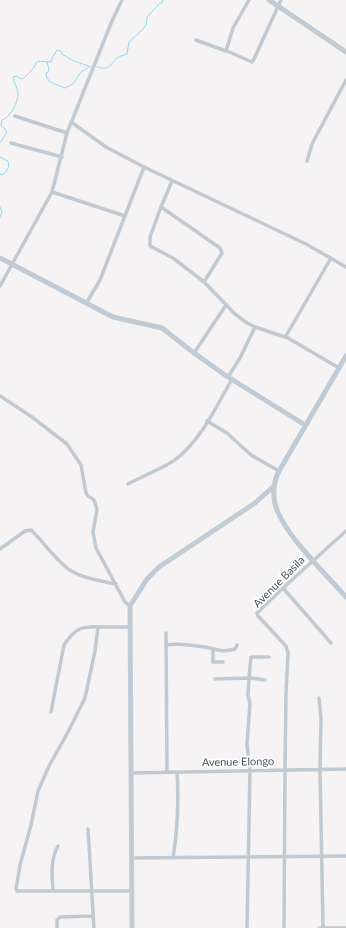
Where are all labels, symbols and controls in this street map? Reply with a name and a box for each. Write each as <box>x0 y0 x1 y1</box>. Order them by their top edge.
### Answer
street label: Avenue Basila <box>251 554 307 610</box>
street label: Avenue Elongo <box>202 755 274 769</box>

